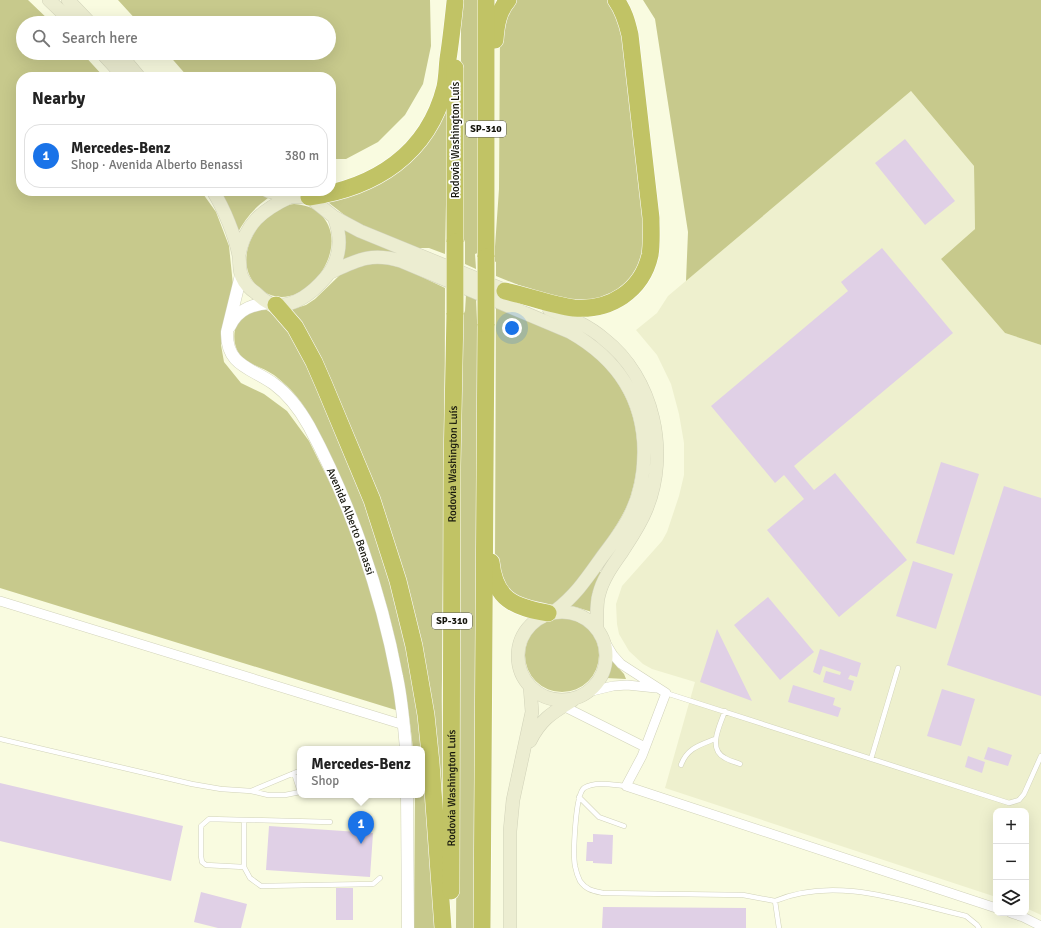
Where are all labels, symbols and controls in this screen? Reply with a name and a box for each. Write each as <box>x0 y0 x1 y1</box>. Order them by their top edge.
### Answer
search box <box>16 16 336 60</box>
icon: search <box>30 27 52 49</box>
text: Search here <box>62 29 138 47</box>
street label: Rodovia Washington Luís <box>449 81 462 198</box>
text: Nearby <box>32 88 85 109</box>
road number: SP-310 <box>466 121 506 137</box>
text: Mercedes-Benz <box>71 139 171 157</box>
text: 1 <box>42 148 50 164</box>
text: 380 m <box>285 148 319 164</box>
text: Shop · Avenida Alberto Benassi <box>71 157 243 173</box>
your location <box>502 318 522 338</box>
street label: Rodovia Washington Luís <box>445 405 460 522</box>
street label: Avenida Alberto Benassi <box>324 466 377 576</box>
road number: SP-310 <box>432 613 472 629</box>
street label: Rodovia Washington Luís <box>445 729 458 846</box>
popup <box>297 746 425 798</box>
text: Mercedes-Benz <box>311 755 411 773</box>
text: Shop <box>311 773 339 789</box>
map controls <box>993 808 1029 916</box>
button: + <box>993 808 1029 844</box>
pin: 1 <box>348 811 374 844</box>
button: − <box>993 844 1029 880</box>
button: layers <box>993 880 1029 916</box>

